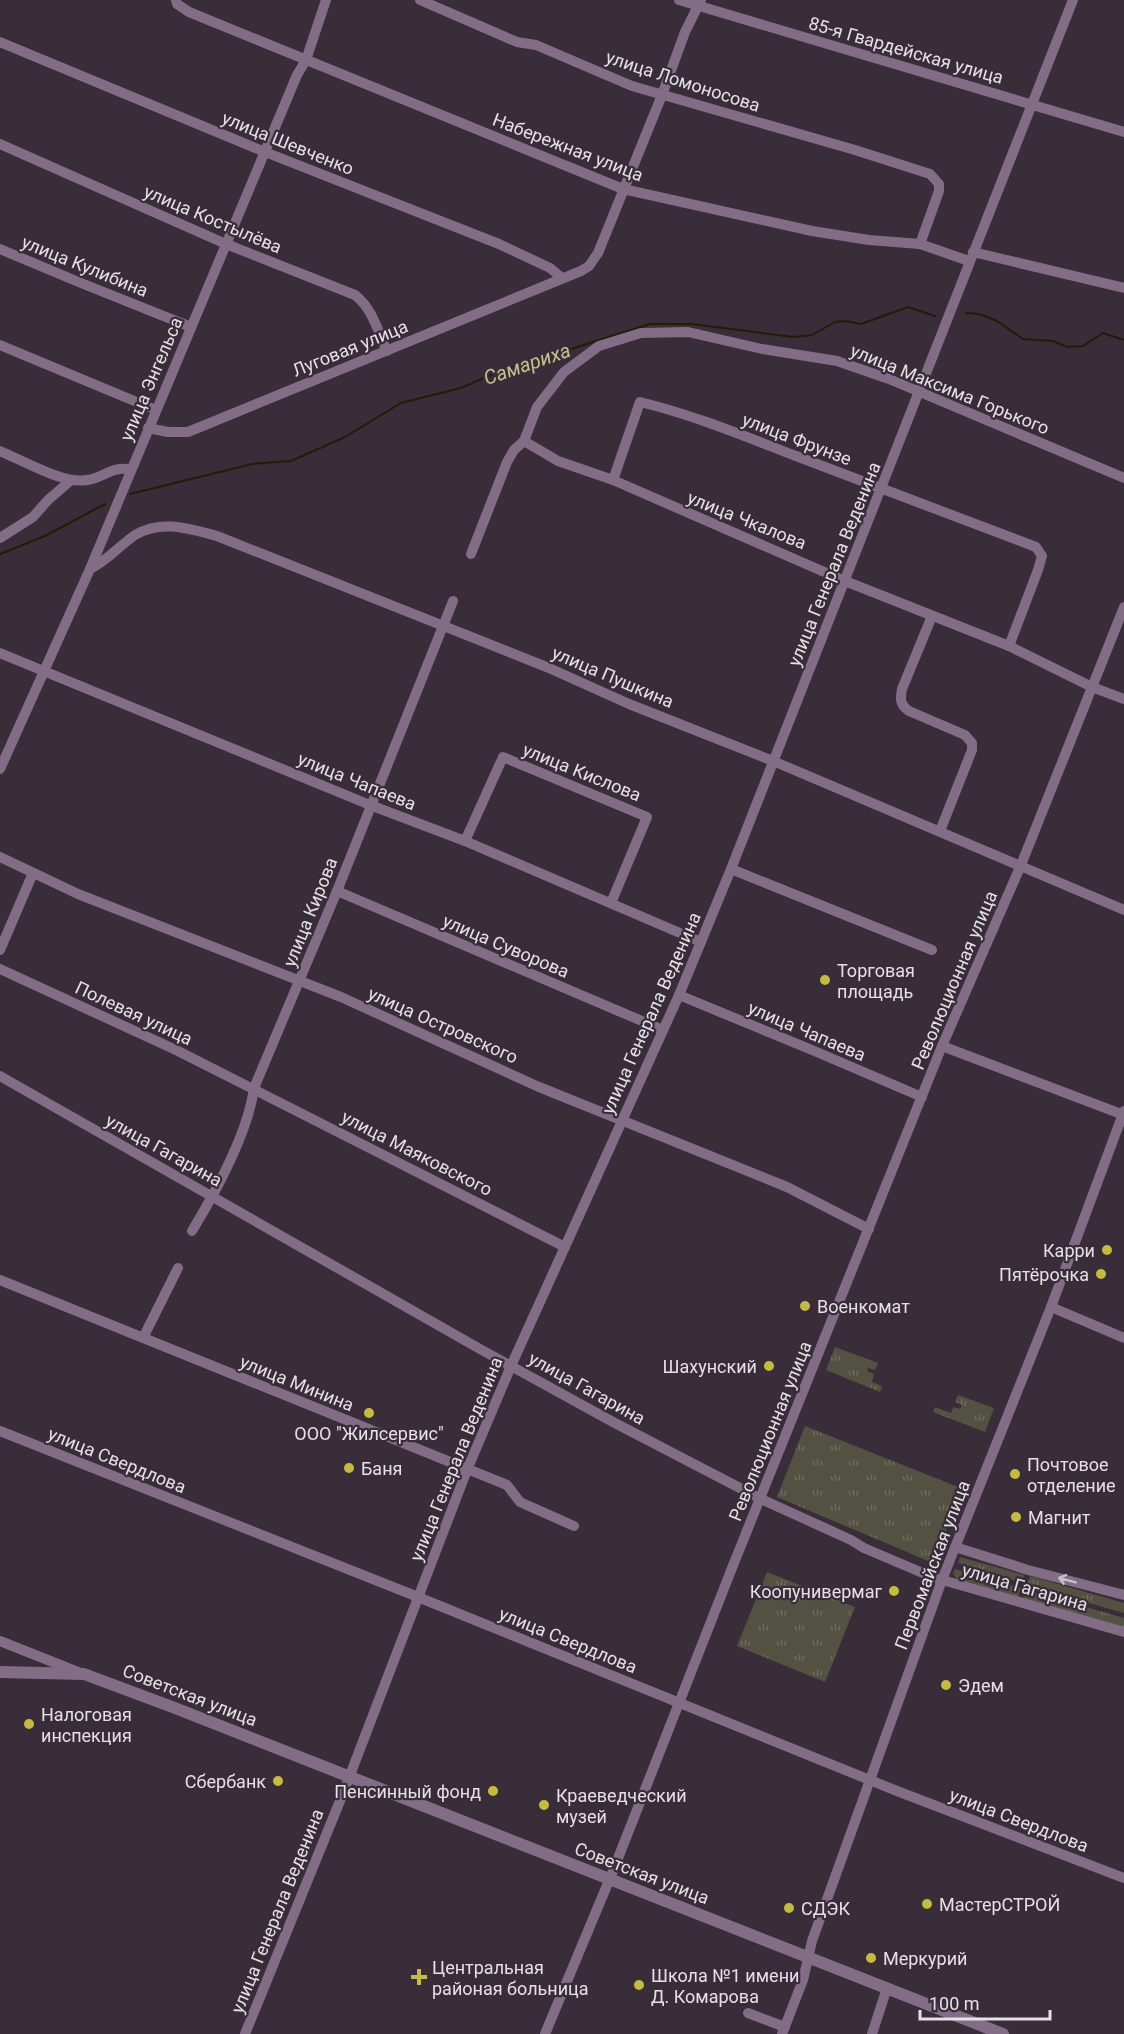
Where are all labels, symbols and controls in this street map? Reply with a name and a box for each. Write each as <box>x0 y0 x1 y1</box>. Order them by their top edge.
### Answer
street label: 85-я Гвардейская улица <box>806 12 1006 88</box>
street label: улица Ломоносова <box>603 46 763 116</box>
street label: улица Шевченко <box>219 107 357 179</box>
street label: Набережная улица <box>490 109 646 185</box>
street label: улица Костылёва <box>141 181 285 257</box>
street label: улица Кулибина <box>19 231 151 301</box>
street label: улица Энгельса <box>115 314 187 444</box>
street label: Луговая улица <box>289 315 411 381</box>
water label: Самариха <box>480 338 574 390</box>
street label: улица Максима Горького <box>848 339 1052 439</box>
street label: улица Фрунзе <box>739 409 855 469</box>
street label: улица Генерала Веденина <box>783 459 885 669</box>
street label: улица Чкалова <box>684 487 810 553</box>
street label: улица Пушкина <box>549 642 677 712</box>
street label: улица Кислова <box>520 739 644 805</box>
street label: улица Чапаева <box>295 748 419 814</box>
street label: улица Кирова <box>279 854 341 970</box>
street label: Революционная улица <box>907 888 1001 1072</box>
street label: улица Генерала Веденина <box>597 909 705 1117</box>
street label: улица Суворова <box>440 910 572 982</box>
place label: Торговая площадь <box>837 960 915 1002</box>
marker: Торговая площадь <box>818 973 832 987</box>
street label: Полевая улица <box>72 977 196 1049</box>
street label: улица Островского <box>365 982 521 1068</box>
street label: улица Чапаева <box>745 997 869 1065</box>
street label: улица Маяковского <box>338 1106 496 1200</box>
street label: улица Гагарина <box>102 1109 226 1191</box>
place label: Карри <box>1043 1240 1095 1261</box>
marker: Карри <box>1100 1243 1114 1257</box>
place label: Пятёрочка <box>999 1264 1089 1285</box>
marker: Пятёрочка <box>1094 1267 1108 1281</box>
place label: Военкомат <box>817 1296 910 1317</box>
marker: Военкомат <box>798 1299 812 1313</box>
street label: Революционная улица <box>724 1338 816 1524</box>
street label: улица Гагарина <box>525 1347 649 1429</box>
street label: улица Минина <box>237 1351 357 1415</box>
street label: улица Генерала Веденина <box>405 1354 507 1564</box>
place label: Шахунский <box>663 1356 757 1377</box>
marker: Шахунский <box>762 1359 776 1373</box>
marker: ООО "Жилсервис" <box>362 1406 376 1420</box>
street label: улица Свердлова <box>45 1423 189 1497</box>
place label: ООО "Жилсервис" <box>294 1423 444 1444</box>
place label: Почтовое отделение <box>1027 1454 1116 1496</box>
place label: Баня <box>361 1458 402 1479</box>
marker: Баня <box>342 1461 356 1475</box>
marker: Почтовое отделение <box>1008 1467 1022 1481</box>
street label: Первомайская улица <box>890 1478 974 1652</box>
place label: Магнит <box>1028 1507 1091 1528</box>
marker: Магнит <box>1009 1510 1023 1524</box>
street label: улица Гагарина <box>960 1559 1090 1615</box>
one-way arrow <box>1058 1574 1077 1586</box>
place label: Коопунивермаг <box>750 1581 882 1602</box>
marker: Коопунивермаг <box>887 1584 901 1598</box>
street label: улица Свердлова <box>496 1603 640 1677</box>
street label: Советская улица <box>120 1660 260 1730</box>
place label: Эдем <box>958 1675 1004 1696</box>
marker: Эдем <box>939 1678 953 1692</box>
place label: Налоговая инспекция <box>41 1704 132 1746</box>
marker: Налоговая инспекция <box>22 1717 36 1731</box>
place label: Сбербанк <box>185 1771 266 1792</box>
marker: Сбербанк <box>271 1774 285 1788</box>
place label: Пенсинный фонд <box>334 1781 481 1802</box>
marker: Пенсинный фонд <box>486 1784 500 1798</box>
street label: улица Свердлова <box>947 1784 1091 1856</box>
place label: Краеведческий музей <box>556 1785 687 1827</box>
marker: Краеведческий музей <box>537 1798 551 1812</box>
street label: улица Генерала Веденина <box>226 1806 328 2016</box>
street label: Советская улица <box>572 1838 712 1908</box>
place label: МастерСТРОЙ <box>939 1894 1060 1915</box>
marker: МастерСТРОЙ <box>920 1897 934 1911</box>
place label: СДЭК <box>801 1898 850 1919</box>
marker: СДЭК <box>782 1901 796 1915</box>
place label: Меркурий <box>883 1948 968 1969</box>
marker: Меркурий <box>864 1951 878 1965</box>
place label: Центральная районая больница <box>432 1957 589 1999</box>
place label: Школа №1 имени Д. Комарова <box>651 1965 799 2007</box>
marker: Центральная районая больница <box>410 1968 428 1986</box>
marker: Школа №1 имени Д. Комарова <box>632 1978 646 1992</box>
scale bar <box>920 1983 1050 2021</box>
text: 100 m <box>929 1993 980 2014</box>

